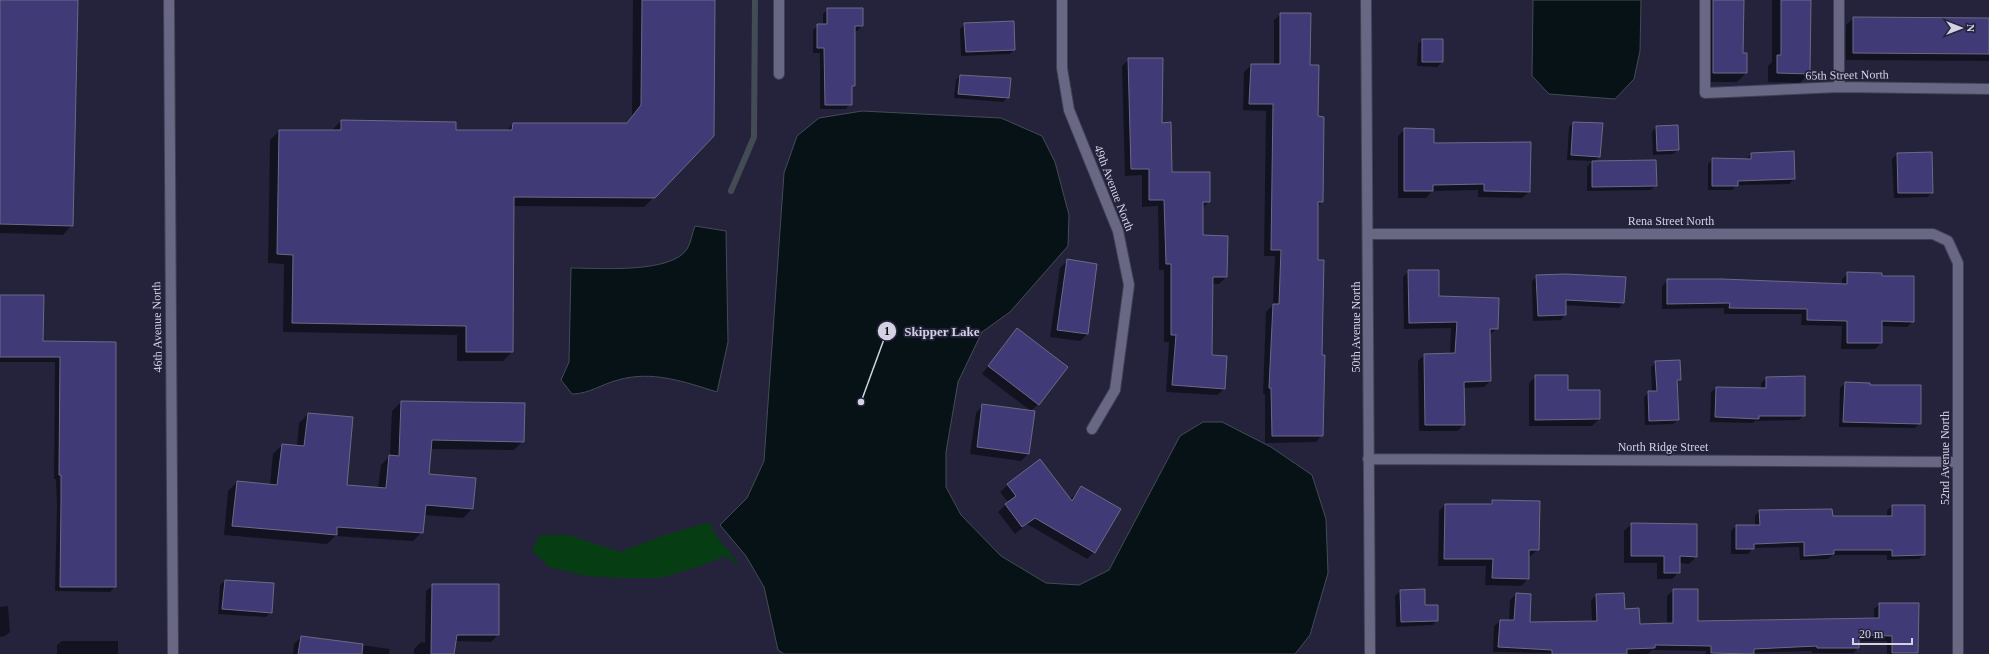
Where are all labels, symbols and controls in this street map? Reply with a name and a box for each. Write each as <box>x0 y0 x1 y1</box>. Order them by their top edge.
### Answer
north arrow <box>1941 8 1981 48</box>
text: N <box>1965 24 1977 32</box>
street label: 65th Street North <box>1805 67 1889 83</box>
street label: 49th Avenue North <box>1091 143 1137 233</box>
street label: Rena Street North <box>1628 214 1714 228</box>
street label: 46th Avenue North <box>149 281 165 373</box>
street label: 50th Avenue North <box>1349 281 1363 373</box>
callout: Skipper Lake <box>877 318 988 343</box>
text: 1 <box>884 324 890 338</box>
text: Skipper Lake <box>904 324 980 339</box>
street label: 52nd Avenue North <box>1938 411 1952 505</box>
street label: North Ridge Street <box>1618 440 1709 454</box>
scale bar <box>1853 620 1912 646</box>
text: 20 m <box>1859 627 1884 641</box>

